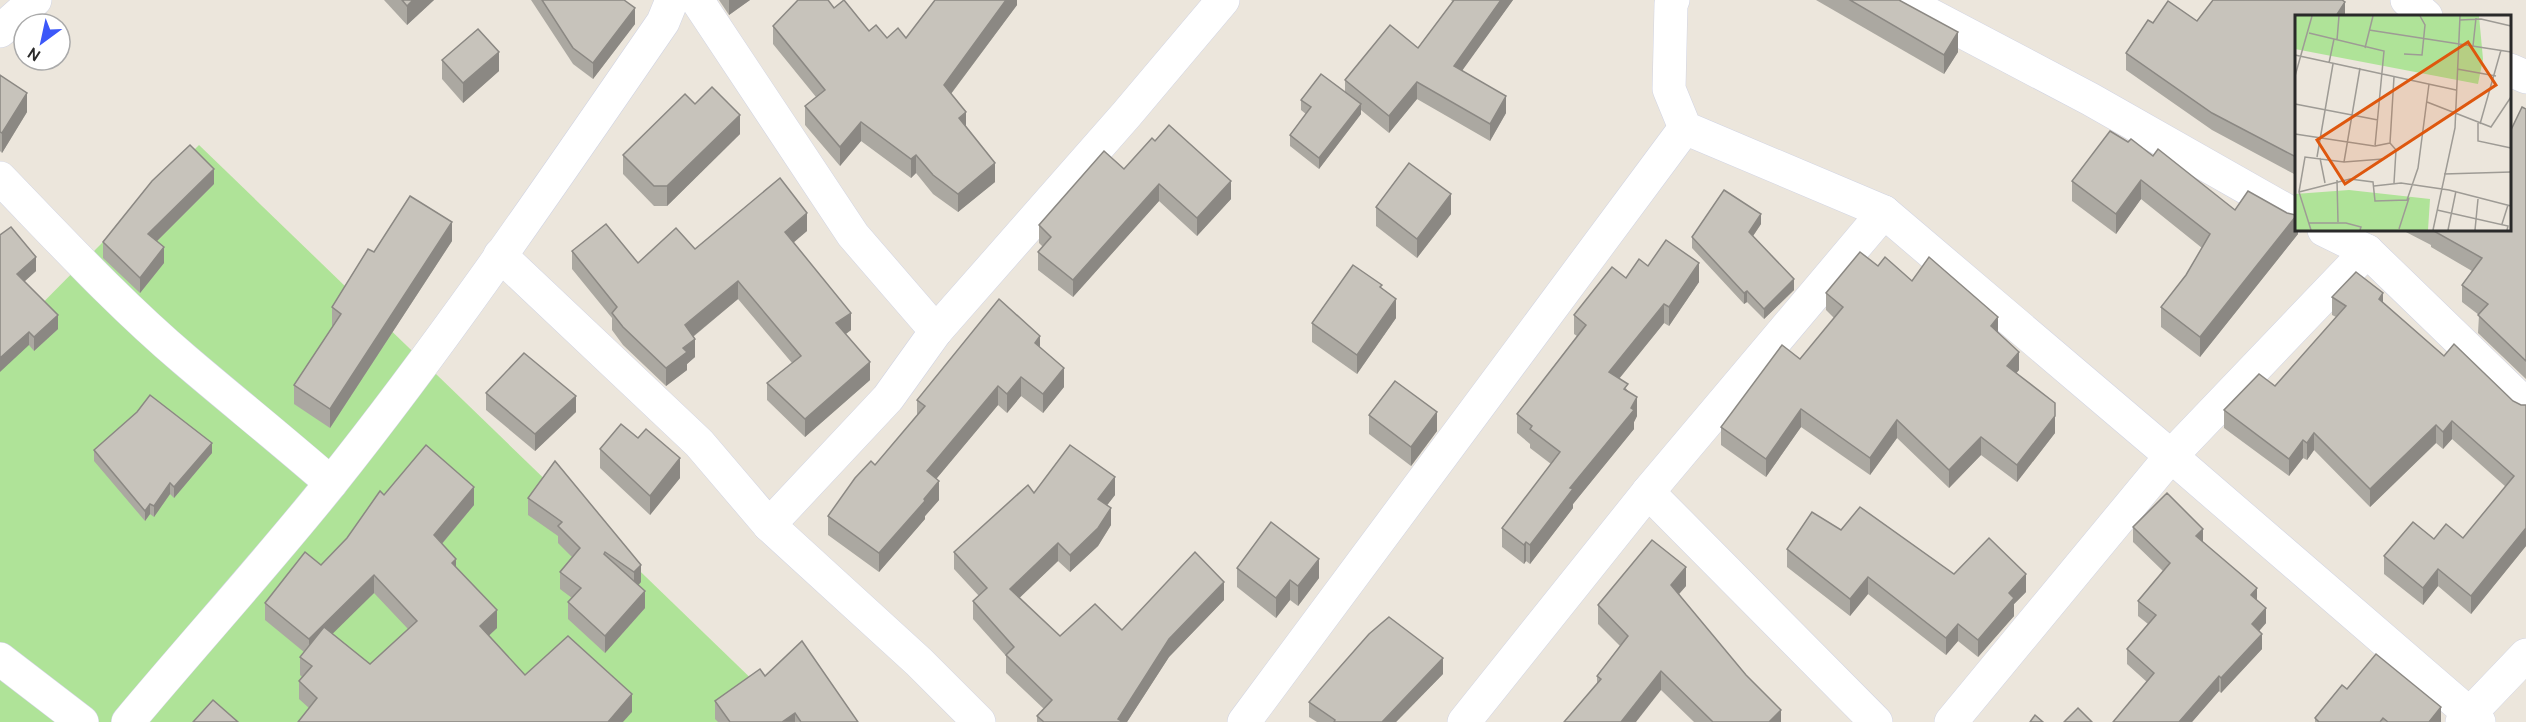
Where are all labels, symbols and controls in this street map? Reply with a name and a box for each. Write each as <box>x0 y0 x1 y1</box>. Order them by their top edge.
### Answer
north arrow <box>12 12 72 72</box>
inset map <box>2295 15 2511 231</box>
text: N <box>24 43 44 65</box>

